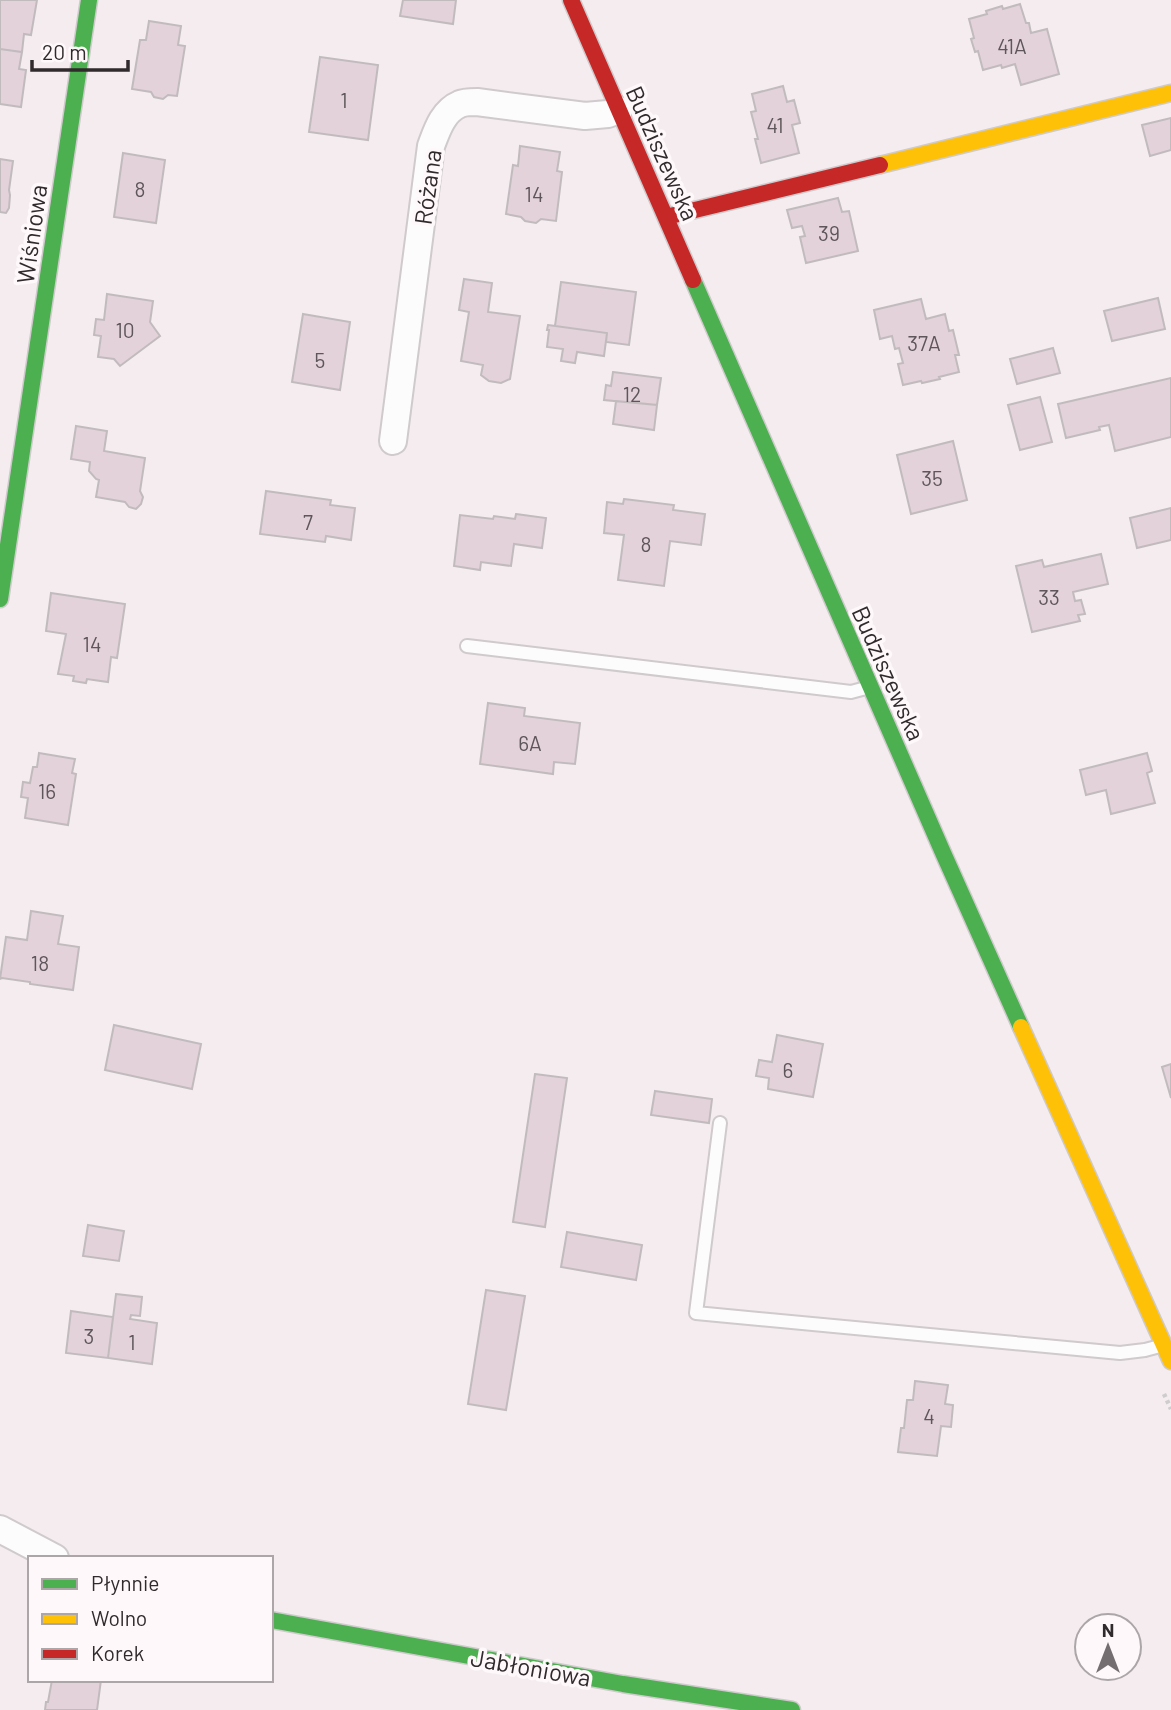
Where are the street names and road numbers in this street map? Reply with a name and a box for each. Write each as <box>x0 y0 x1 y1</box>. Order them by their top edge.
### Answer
street label: Budziszewska <box>620 81 706 225</box>
street label: Różana <box>407 148 447 226</box>
street label: Wiśniowa <box>10 183 52 285</box>
street label: Budziszewska <box>846 601 932 745</box>
street label: Jabłoniowa <box>469 1642 593 1692</box>

